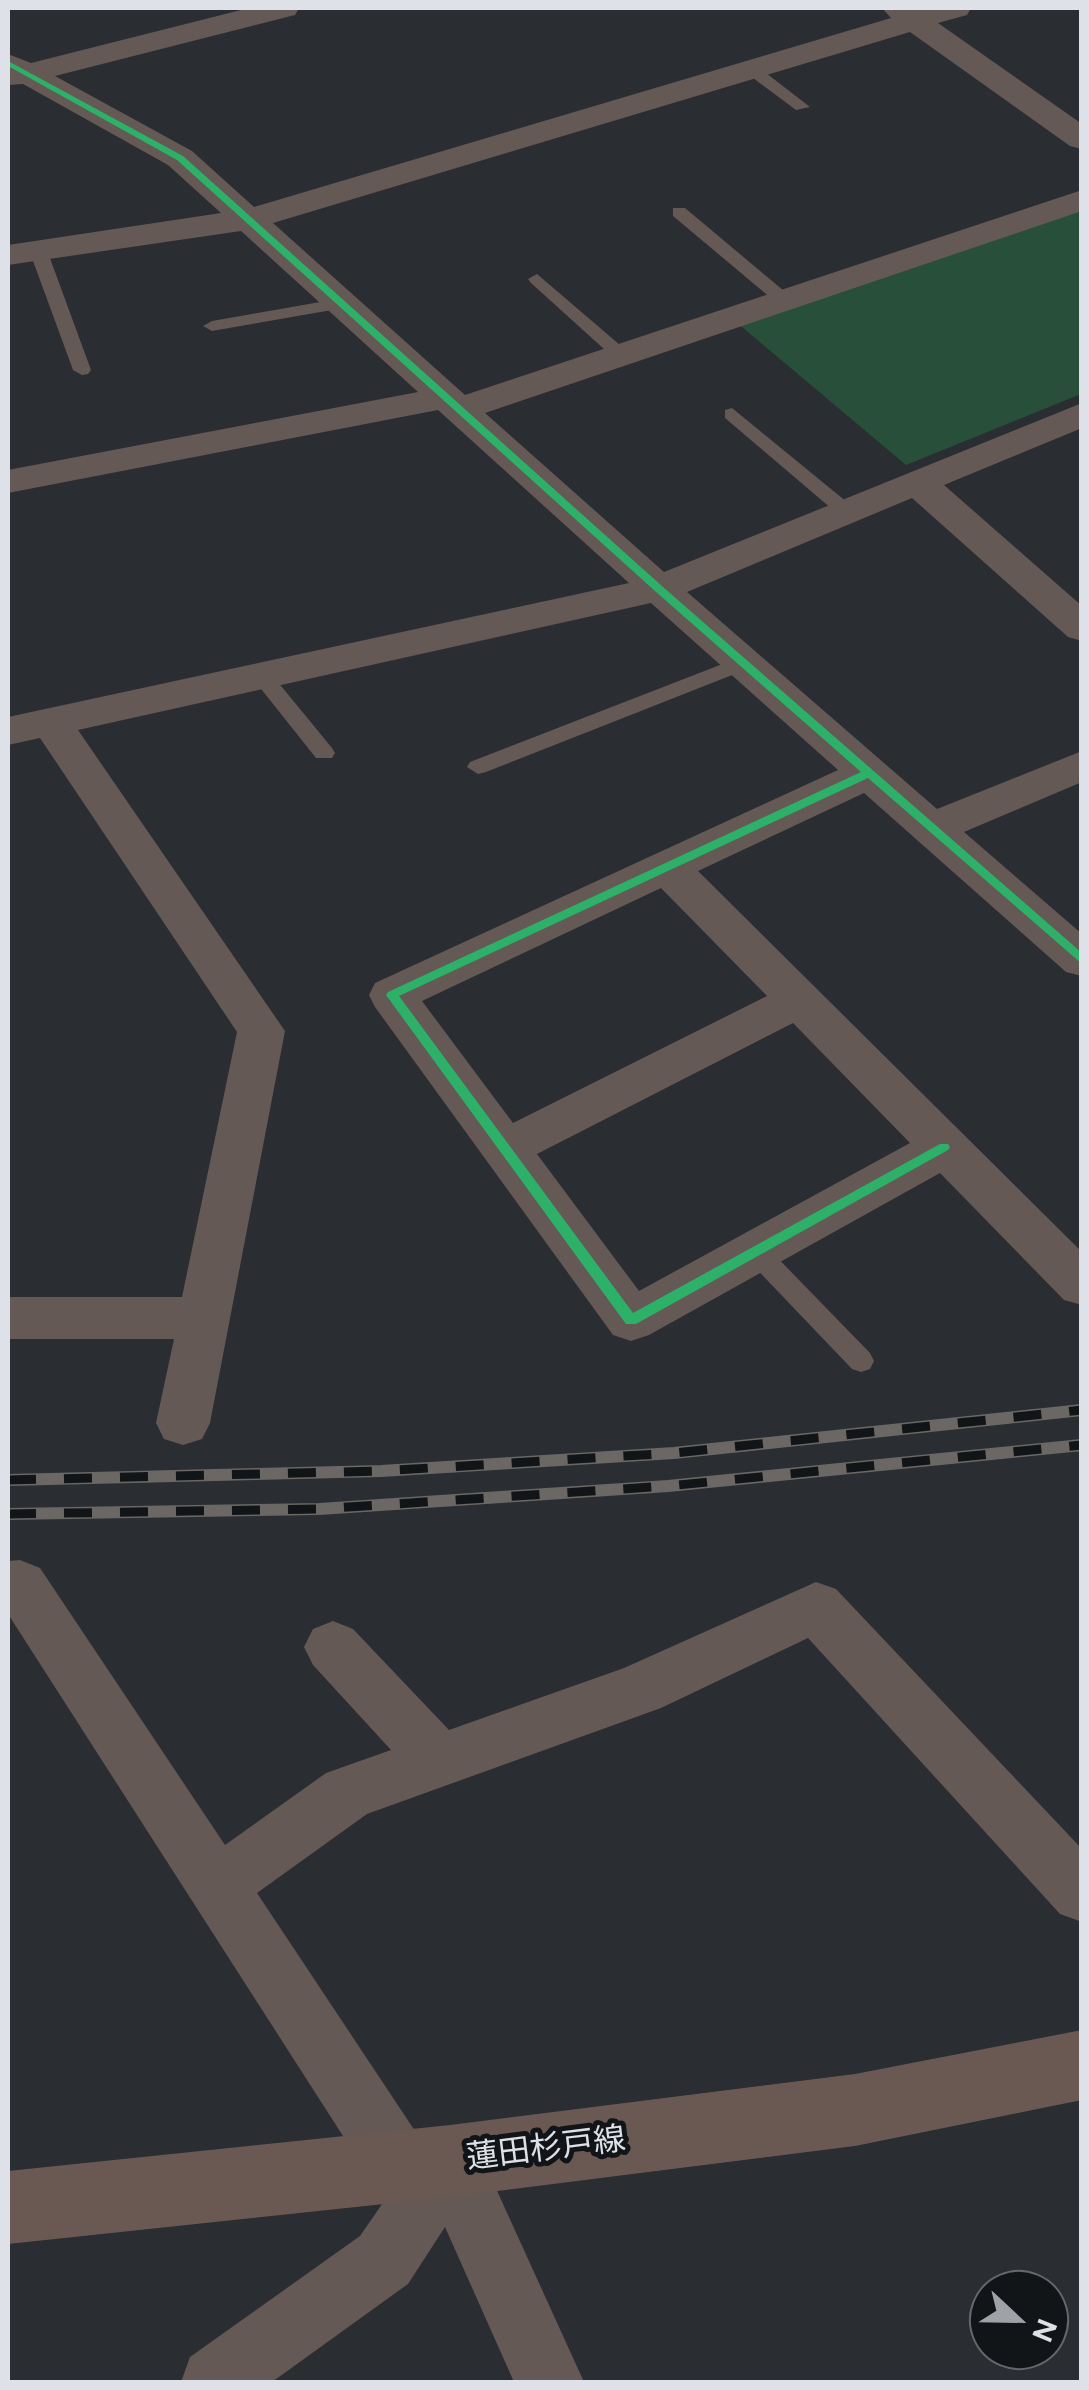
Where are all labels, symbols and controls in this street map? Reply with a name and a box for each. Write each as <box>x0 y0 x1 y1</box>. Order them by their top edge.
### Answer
street label: 蓮田杉戸線 <box>464 2120 628 2178</box>
north arrow <box>969 2270 1069 2370</box>
text: N <box>1025 2314 1065 2347</box>

